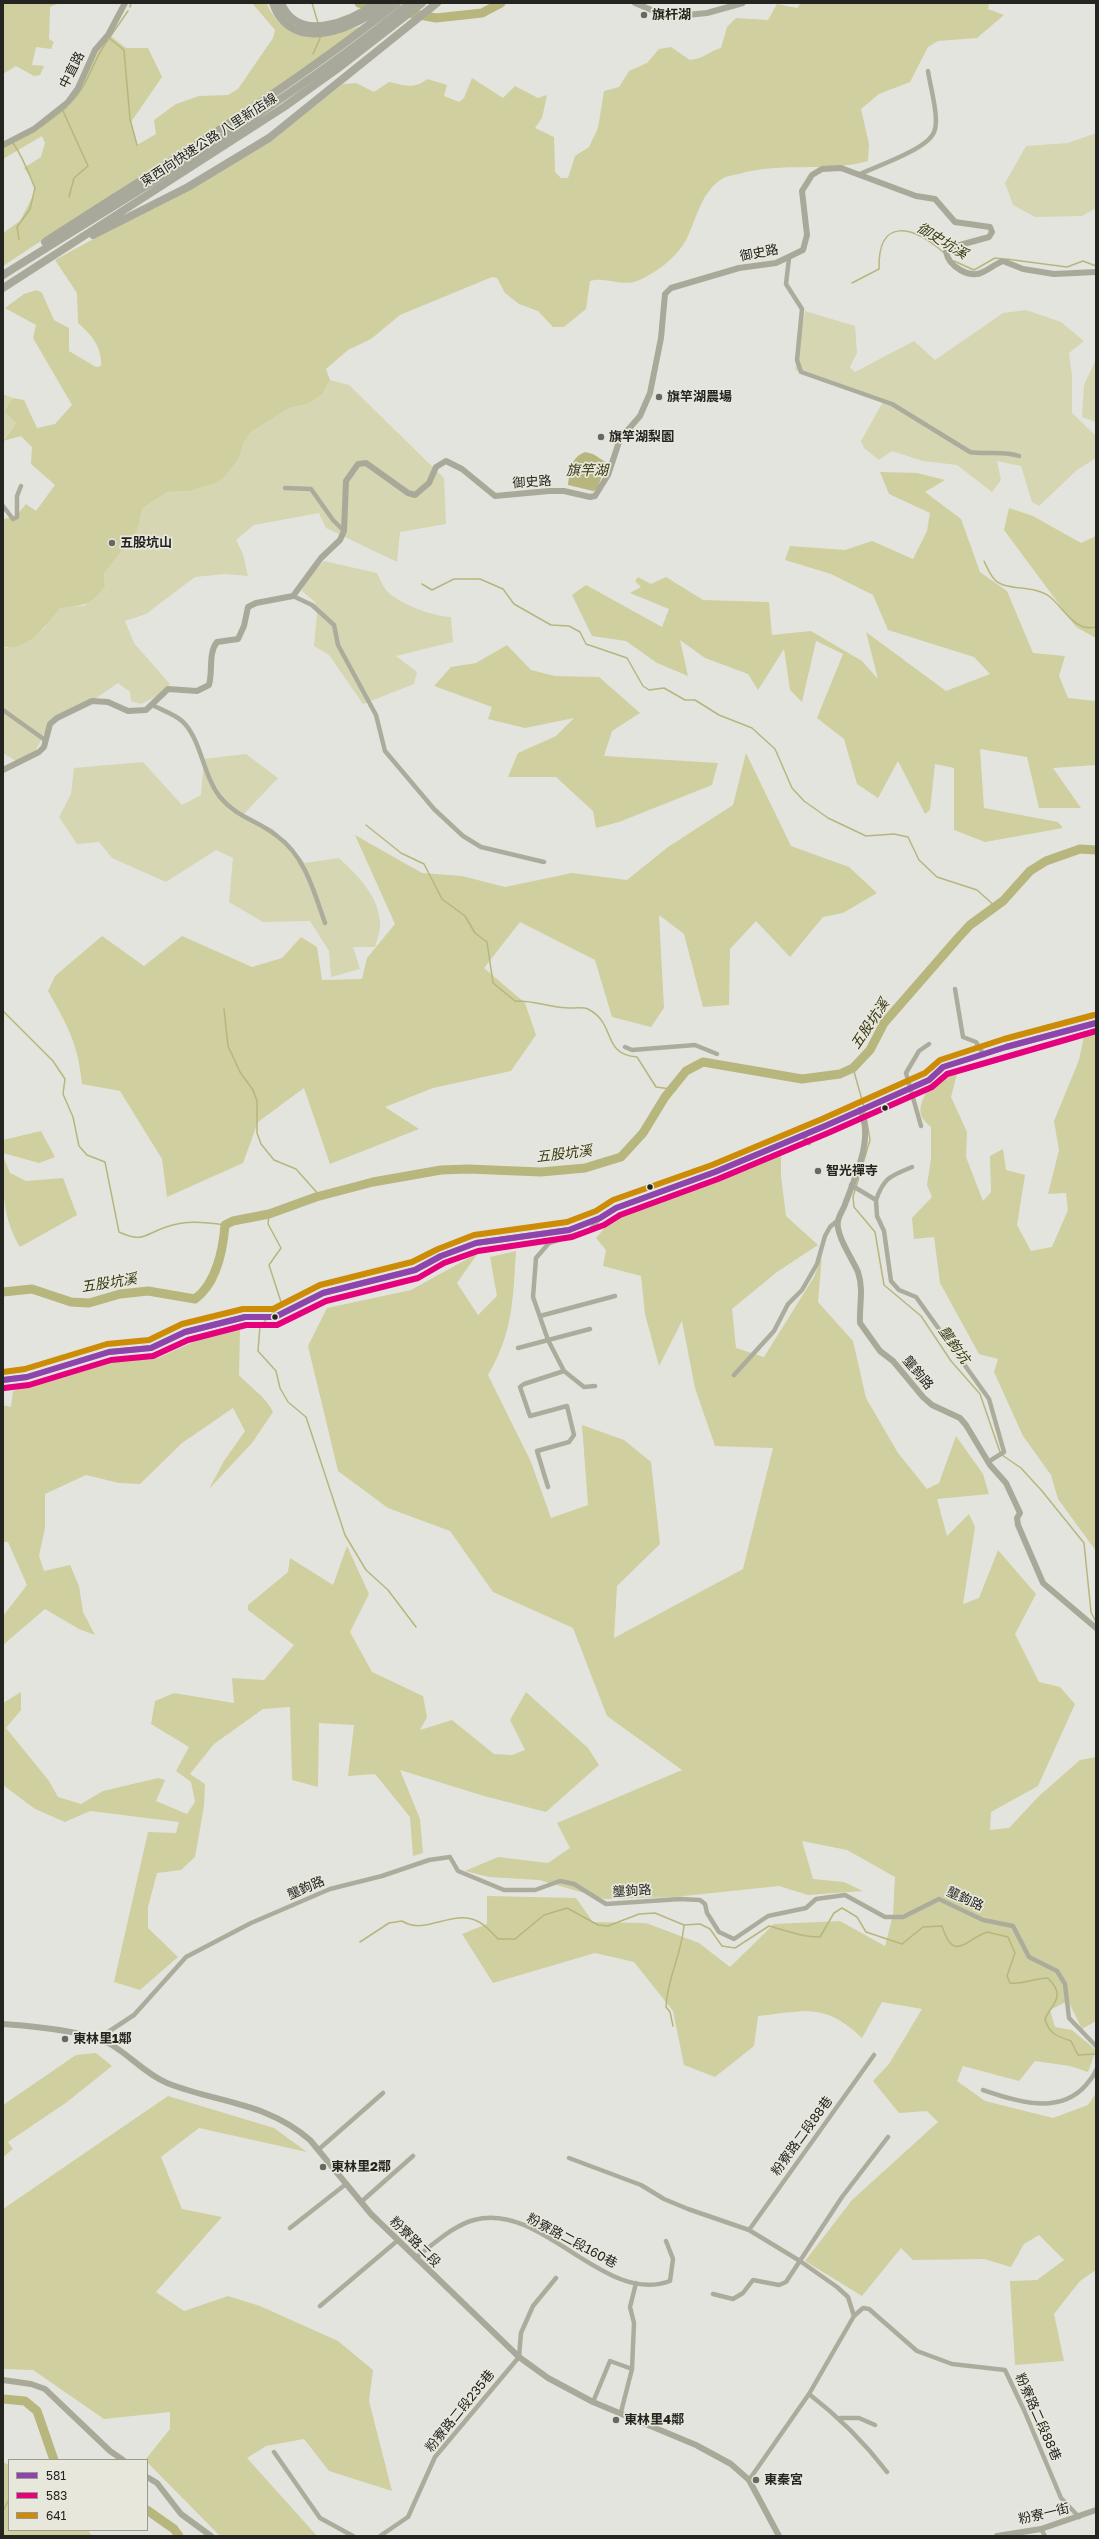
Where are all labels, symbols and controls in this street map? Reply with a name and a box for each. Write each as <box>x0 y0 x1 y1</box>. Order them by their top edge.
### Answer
place label: 旗杆湖 <box>652 7 691 23</box>
marker: 旗杆湖 <box>639 10 649 20</box>
street label: 中直路 <box>56 49 88 91</box>
street label: 東西向快速公路 八里新店線 <box>138 90 280 190</box>
water label: 御史坑溪 <box>914 219 970 263</box>
street label: 御史路 <box>738 242 780 264</box>
place label: 旗竿湖農場 <box>667 389 732 405</box>
marker: 旗竿湖農場 <box>654 392 664 402</box>
place label: 旗竿湖梨園 <box>609 429 674 445</box>
marker: 旗竿湖梨園 <box>596 432 606 442</box>
water label: 旗竿湖 <box>566 463 608 479</box>
street label: 御史路 <box>512 473 552 491</box>
place label: 五股坑山 <box>120 535 172 551</box>
marker: 五股坑山 <box>107 538 117 548</box>
water label: 五股坑溪 <box>847 996 893 1052</box>
unlabelled marker <box>880 1103 890 1113</box>
water label: 五股坑溪 <box>535 1142 593 1166</box>
place label: 智光禪寺 <box>826 1163 878 1179</box>
marker: 智光禪寺 <box>813 1166 823 1176</box>
unlabelled marker <box>645 1182 655 1192</box>
water label: 五股坑溪 <box>80 1270 138 1296</box>
unlabelled marker <box>270 1312 280 1322</box>
water label: 壟鉤坑 <box>935 1323 973 1367</box>
street label: 壟鉤路 <box>899 1353 937 1393</box>
street label: 壟鉤路 <box>285 1873 327 1903</box>
street label: 壟鉤路 <box>612 1882 652 1900</box>
street label: 壟鉤路 <box>944 1884 986 1914</box>
place label: 東林里1鄰 <box>73 2031 132 2047</box>
marker: 東林里1鄰 <box>60 2034 70 2044</box>
street label: 粉寮路二段88巷 <box>768 2093 836 2179</box>
place label: 東林里2鄰 <box>331 2159 391 2175</box>
marker: 東林里2鄰 <box>318 2162 328 2172</box>
street label: 粉寮路二段160巷 <box>524 2211 620 2271</box>
street label: 粉寮路二段 <box>387 2214 443 2270</box>
street label: 粉寮路二段235巷 <box>422 2367 498 2455</box>
street label: 粉寮路二段88巷 <box>1012 2371 1064 2463</box>
place label: 東林里4鄰 <box>624 2412 684 2428</box>
marker: 東林里4鄰 <box>611 2415 621 2425</box>
legend <box>8 2459 148 2531</box>
text: 581 <box>46 2468 66 2483</box>
place label: 東秦宮 <box>764 2472 803 2488</box>
marker: 東秦宮 <box>751 2475 761 2485</box>
text: 583 <box>46 2488 67 2503</box>
street label: 粉寮一街 <box>1017 2501 1071 2527</box>
text: 641 <box>46 2508 66 2523</box>

